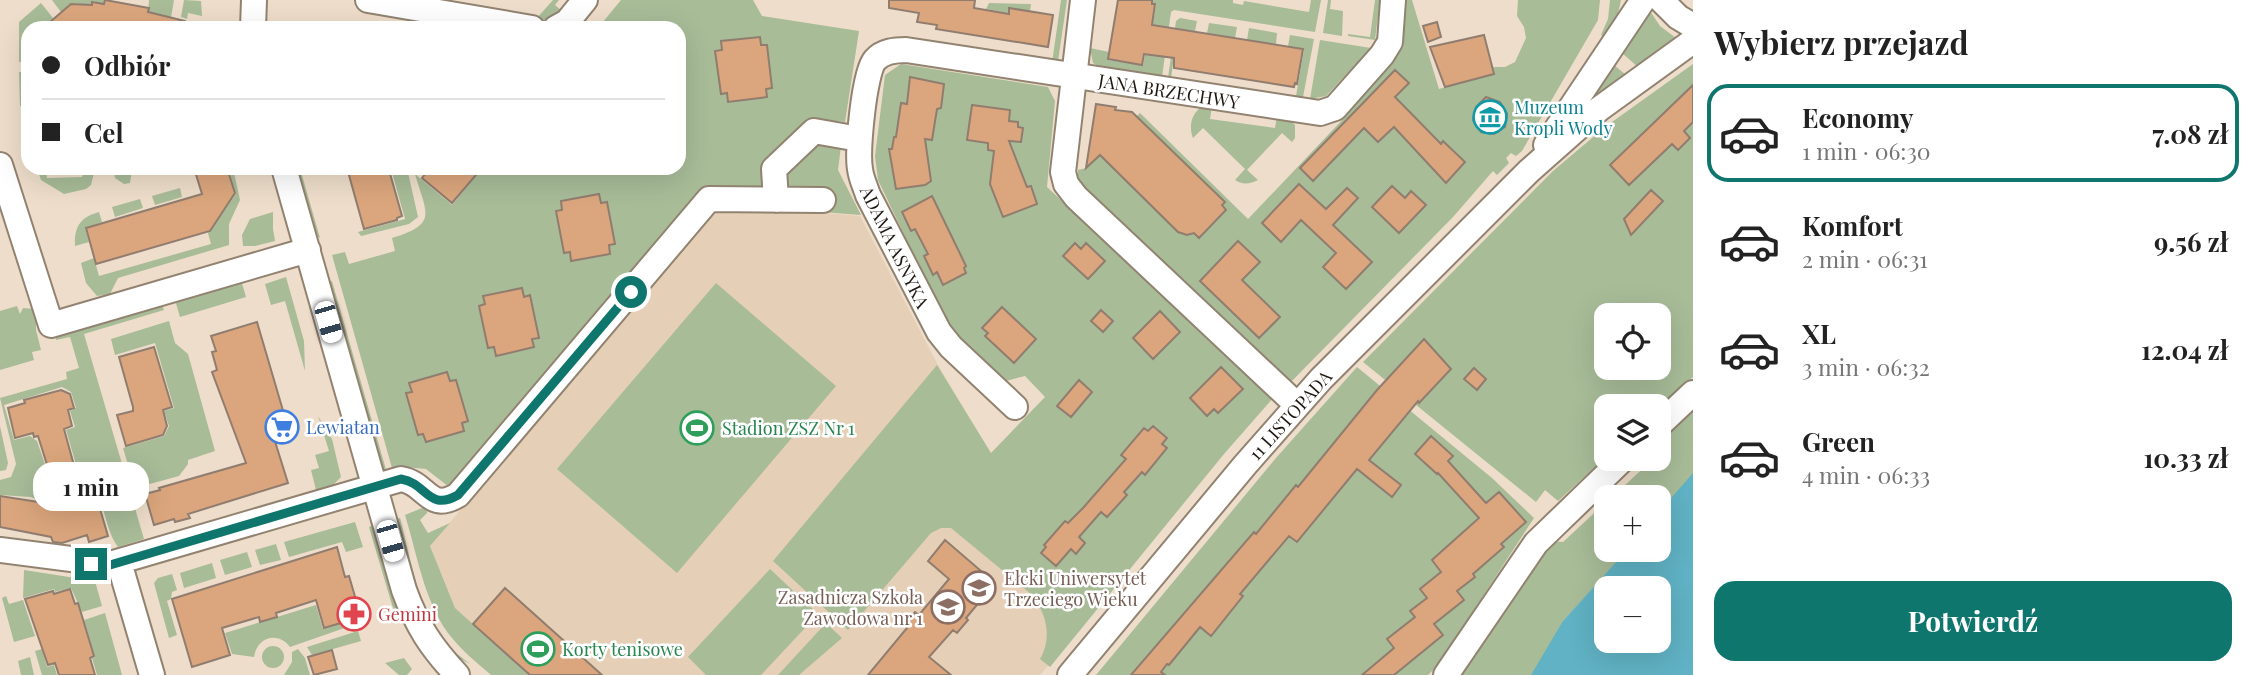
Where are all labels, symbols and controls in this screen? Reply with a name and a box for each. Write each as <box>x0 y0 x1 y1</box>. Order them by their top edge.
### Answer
text: Wybierz przejazd <box>1714 20 1969 63</box>
text: Odbiór <box>84 48 170 83</box>
street label: JANA BRZECHWY <box>1096 68 1242 114</box>
place label: Muzeum Kropli Wody <box>1514 95 1613 140</box>
museum icon: Muzeum Kropli Wody <box>1471 98 1509 136</box>
text: Economy <box>1802 100 1913 135</box>
icon: car <box>1718 102 1781 165</box>
text: Cel <box>84 115 124 150</box>
text: 7.08 zł <box>2152 116 2228 151</box>
text: 1 min · 06:30 <box>1802 135 1931 166</box>
street label: ADAMA ASNYKA <box>855 181 935 313</box>
text: Komfort <box>1802 208 1903 243</box>
icon: car <box>1718 210 1781 273</box>
text: 9.56 zł <box>2154 224 2228 259</box>
text: 2 min · 06:31 <box>1802 243 1928 274</box>
route start <box>615 276 647 308</box>
car <box>313 299 344 345</box>
map controls <box>1594 303 1671 653</box>
button: locate <box>1594 303 1671 380</box>
text: XL <box>1802 316 1836 351</box>
icon: car <box>1718 318 1781 381</box>
text: 12.04 zł <box>2141 332 2228 367</box>
text: 3 min · 06:32 <box>1802 351 1930 382</box>
street label: 11 LISTOPADA <box>1243 364 1337 465</box>
button: layers <box>1594 394 1671 471</box>
supermarket icon: Lewiatan <box>263 408 301 446</box>
sports icon: Stadion ZSZ Nr 1 <box>678 409 716 447</box>
place label: Lewiatan <box>306 415 380 439</box>
place label: Stadion ZSZ Nr 1 <box>722 416 855 440</box>
text: Green <box>1802 424 1875 459</box>
icon: car <box>1718 426 1781 489</box>
text: 10.33 zł <box>2143 440 2228 475</box>
text: 4 min · 06:33 <box>1802 459 1930 490</box>
callout: 1 min <box>33 462 149 512</box>
text: 1 min <box>63 471 119 502</box>
button: + <box>1594 485 1671 562</box>
car <box>375 518 406 564</box>
route end <box>75 548 107 580</box>
place label: Ełcki Uniwersytet Trzeciego Wieku <box>1004 566 1147 611</box>
school or university icon: Ełcki Uniwersytet Trzeciego Wieku <box>960 569 998 607</box>
button: − <box>1594 576 1671 653</box>
button: Potwierdź <box>1714 581 2232 661</box>
place label: Zasadnicza Szkoła Zawodowa nr 1 <box>778 585 923 630</box>
school or university icon: Zasadnicza Szkoła Zawodowa nr 1 <box>929 588 967 626</box>
pharmacy icon: Gemini <box>335 595 373 633</box>
place label: Gemini <box>378 602 437 626</box>
sports icon: Korty tenisowe <box>519 630 557 668</box>
place label: Korty tenisowe <box>562 637 683 661</box>

